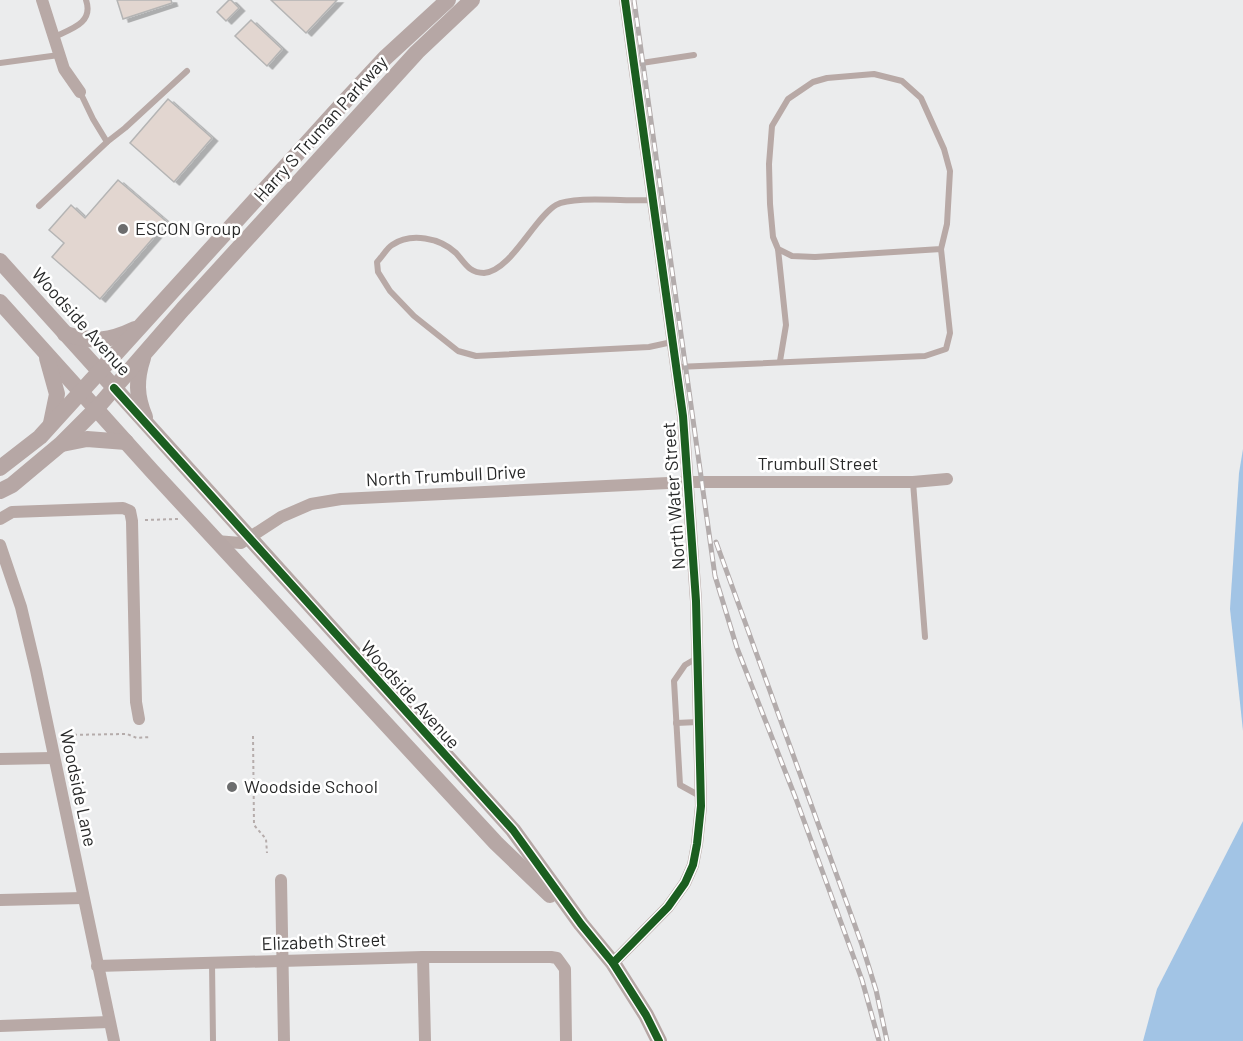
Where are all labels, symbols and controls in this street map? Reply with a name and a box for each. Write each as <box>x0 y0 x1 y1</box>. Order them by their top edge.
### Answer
street label: Harry S Truman Parkway <box>249 51 392 206</box>
place label: ESCON Group <box>135 217 241 239</box>
marker: ESCON Group <box>116 222 130 236</box>
street label: Woodside Avenue <box>27 263 136 380</box>
street label: North Water Street <box>657 422 689 571</box>
street label: Trumbull Street <box>758 452 878 474</box>
street label: North Trumbull Drive <box>365 460 527 490</box>
street label: Woodside Avenue <box>356 636 465 753</box>
street label: Woodside Lane <box>56 727 102 848</box>
place label: Woodside School <box>244 775 378 797</box>
marker: Woodside School <box>225 780 239 794</box>
street label: Elizabeth Street <box>261 928 387 954</box>

